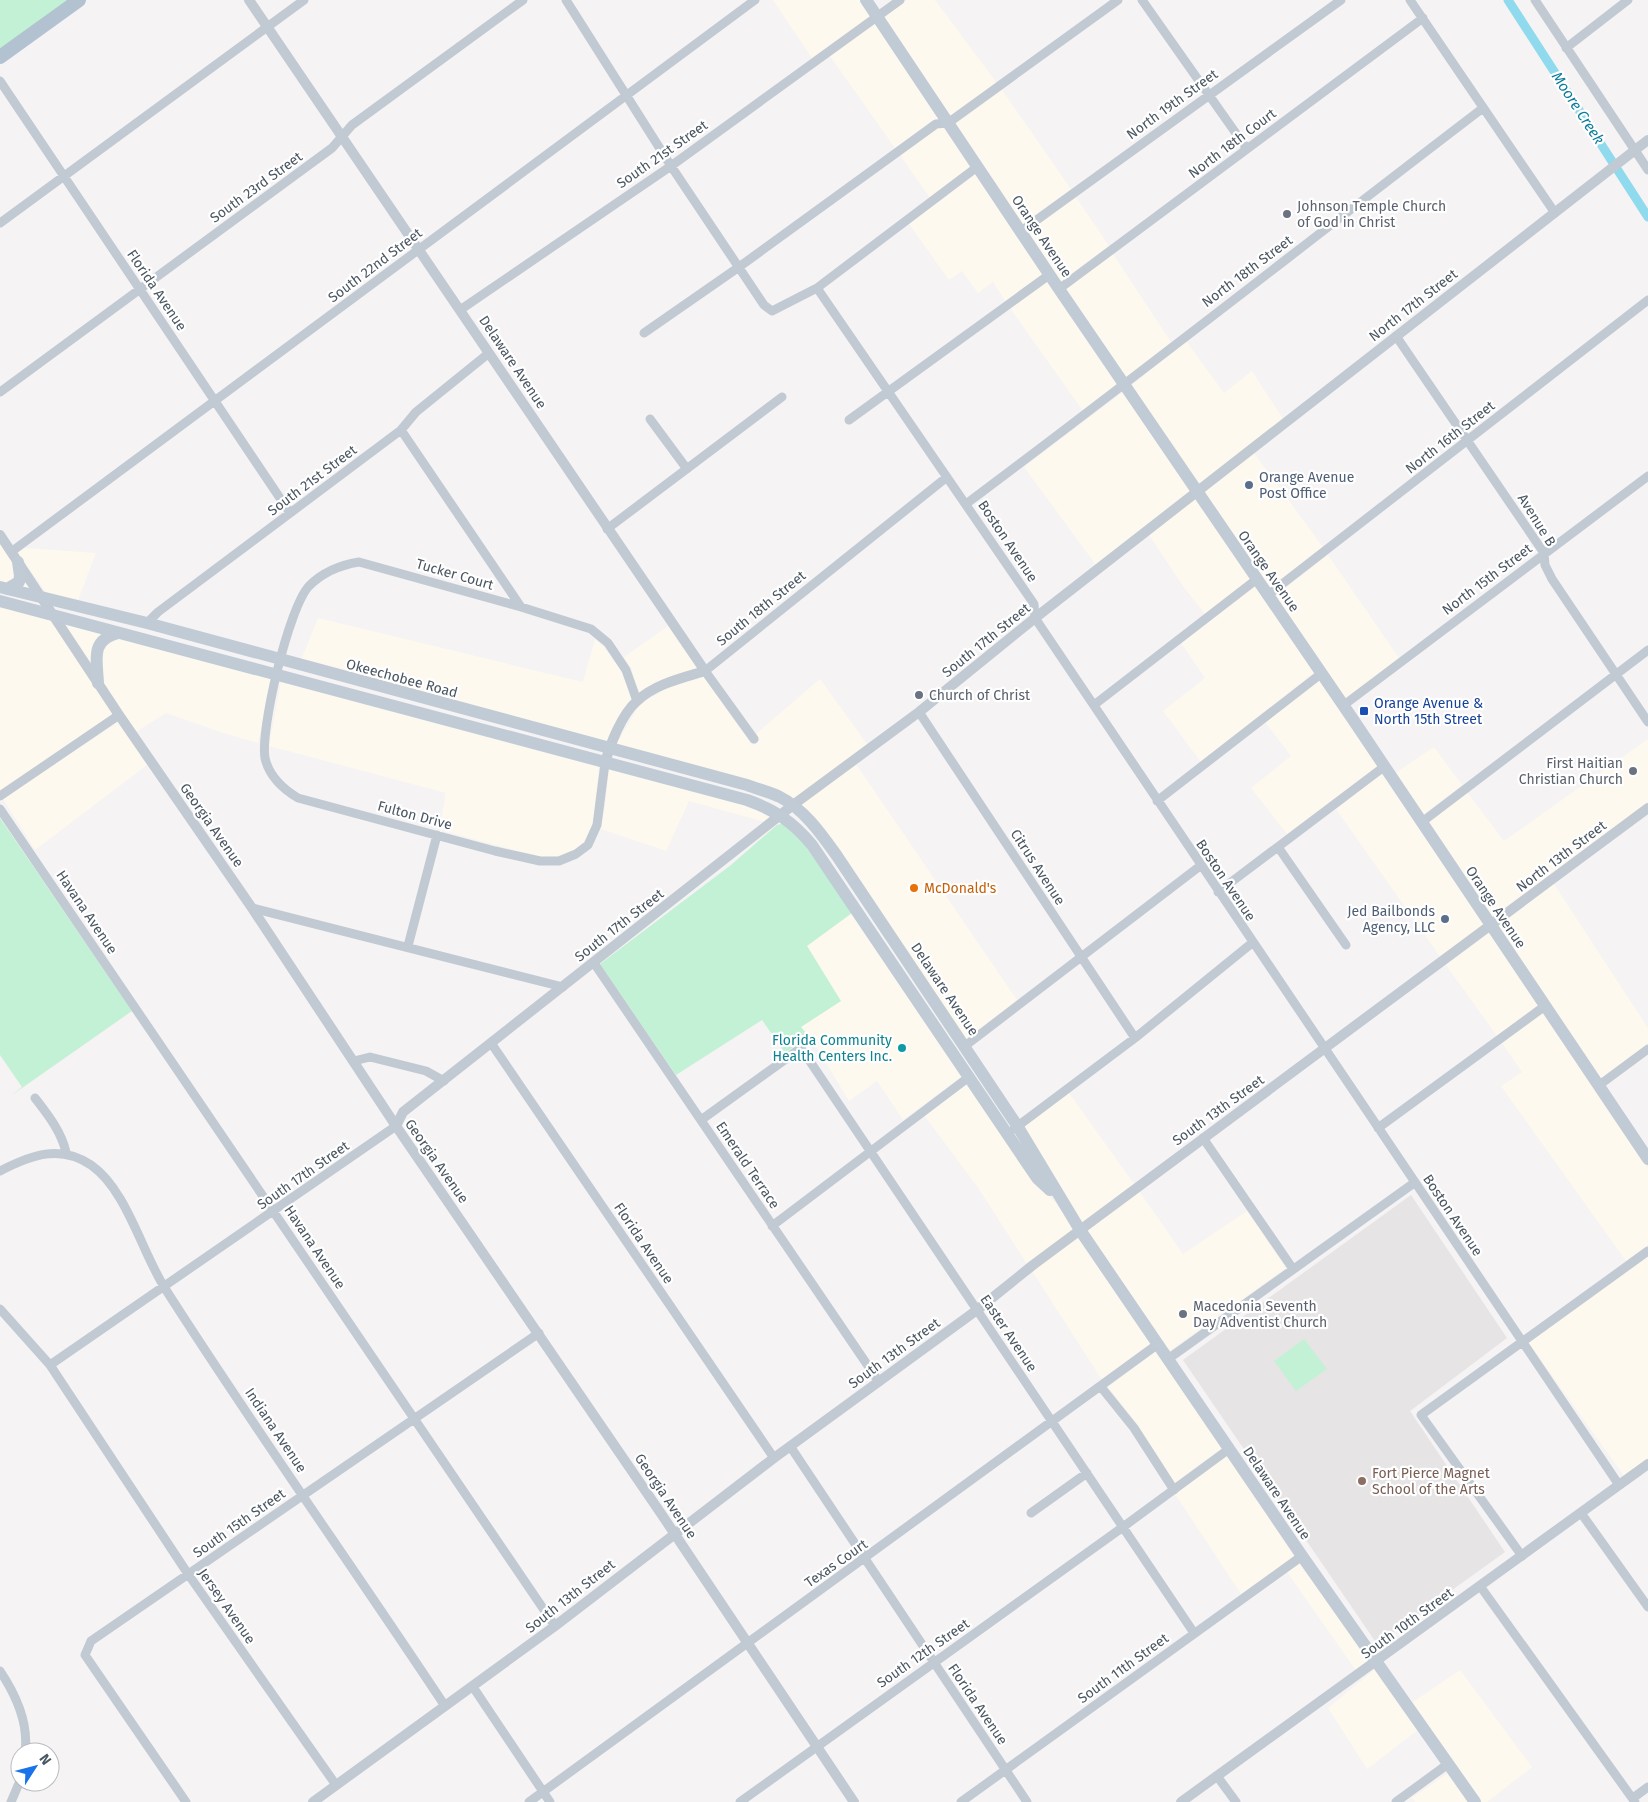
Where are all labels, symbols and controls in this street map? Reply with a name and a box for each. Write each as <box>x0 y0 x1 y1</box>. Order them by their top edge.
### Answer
street label: North 19th Street <box>1123 65 1222 143</box>
water label: Moore Creek <box>1548 68 1608 148</box>
street label: North 18th Court <box>1185 104 1280 182</box>
street label: South 21st Street <box>614 116 712 192</box>
street label: South 23rd Street <box>207 148 306 227</box>
street label: Orange Avenue <box>1008 192 1075 281</box>
place label: Johnson Temple Church of God in Christ <box>1297 198 1446 231</box>
marker: Johnson Temple Church of God in Christ <box>1281 208 1293 220</box>
street label: South 22nd Street <box>325 224 426 306</box>
street label: North 18th Street <box>1199 231 1297 311</box>
street label: Florida Avenue <box>123 246 190 334</box>
street label: North 17th Street <box>1366 265 1462 345</box>
street label: Delaware Avenue <box>475 313 550 412</box>
street label: North 16th Street <box>1402 397 1499 478</box>
street label: South 21st Street <box>265 441 361 519</box>
place label: Orange Avenue Post Office <box>1259 469 1354 502</box>
marker: Orange Avenue Post Office <box>1243 479 1255 491</box>
street label: Avenue B <box>1514 491 1559 550</box>
street label: Boston Avenue <box>974 497 1041 585</box>
street label: Orange Avenue <box>1234 527 1303 615</box>
street label: North 15th Street <box>1439 540 1536 619</box>
street label: Tucker Court <box>414 555 496 594</box>
street label: South 18th Street <box>713 567 810 649</box>
street label: South 17th Street <box>939 599 1034 681</box>
street label: Okeechobee Road <box>344 655 459 702</box>
place label: Church of Christ <box>929 687 1031 704</box>
marker: Church of Christ <box>913 689 925 701</box>
place label: Orange Avenue & North 15th Street <box>1374 695 1483 728</box>
marker: Orange Avenue & North 15th Street <box>1358 705 1370 717</box>
place label: First Haitian Christian Church <box>1519 755 1623 788</box>
marker: First Haitian Christian Church <box>1627 765 1639 777</box>
street label: Georgia Avenue <box>176 780 247 871</box>
street label: Fulton Drive <box>376 797 454 834</box>
street label: North 13th Street <box>1513 817 1610 896</box>
street label: Citrus Avenue <box>1007 826 1068 908</box>
street label: Boston Avenue <box>1192 836 1259 924</box>
street label: Orange Avenue <box>1462 863 1529 952</box>
street label: Havana Avenue <box>52 867 121 957</box>
place label: McDonald's <box>924 880 997 897</box>
marker: McDonald's <box>908 882 920 894</box>
street label: South 17th Street <box>571 885 668 965</box>
place label: Jed Bailbonds Agency, LLC <box>1347 903 1435 936</box>
marker: Jed Bailbonds Agency, LLC <box>1439 913 1451 925</box>
street label: Delaware Avenue <box>907 940 982 1039</box>
place label: Florida Community Health Centers Inc. <box>772 1032 892 1065</box>
marker: Florida Community Health Centers Inc. <box>896 1042 908 1054</box>
street label: South 13th Street <box>1169 1071 1268 1149</box>
street label: Georgia Avenue <box>401 1116 472 1207</box>
street label: Emerald Terrace <box>712 1118 783 1212</box>
street label: South 17th Street <box>254 1137 353 1213</box>
street label: Boston Avenue <box>1419 1171 1486 1259</box>
street label: Florida Avenue <box>610 1199 677 1287</box>
street label: Havana Avenue <box>280 1202 349 1292</box>
street label: Easter Avenue <box>977 1291 1041 1375</box>
place label: Macedonia Seventh Day Adventist Church <box>1193 1298 1327 1331</box>
marker: Macedonia Seventh Day Adventist Church <box>1177 1308 1189 1320</box>
street label: South 13th Street <box>845 1314 944 1392</box>
street label: Indiana Avenue <box>241 1385 310 1476</box>
street label: Delaware Avenue <box>1239 1444 1314 1543</box>
street label: Georgia Avenue <box>631 1451 700 1542</box>
place label: Fort Pierce Magnet School of the Arts <box>1372 1465 1491 1498</box>
marker: Fort Pierce Magnet School of the Arts <box>1356 1475 1368 1487</box>
street label: South 15th Street <box>190 1485 290 1562</box>
street label: Texas Court <box>802 1535 872 1591</box>
street label: South 13th Street <box>522 1556 619 1637</box>
street label: Jersey Avenue <box>194 1565 259 1647</box>
street label: South 10th Street <box>1358 1584 1457 1663</box>
street label: South 12th Street <box>874 1615 974 1692</box>
street label: South 11th Street <box>1075 1629 1173 1707</box>
street label: Florida Avenue <box>944 1660 1011 1748</box>
north arrow <box>10 1742 60 1792</box>
text: N <box>36 1751 55 1768</box>

